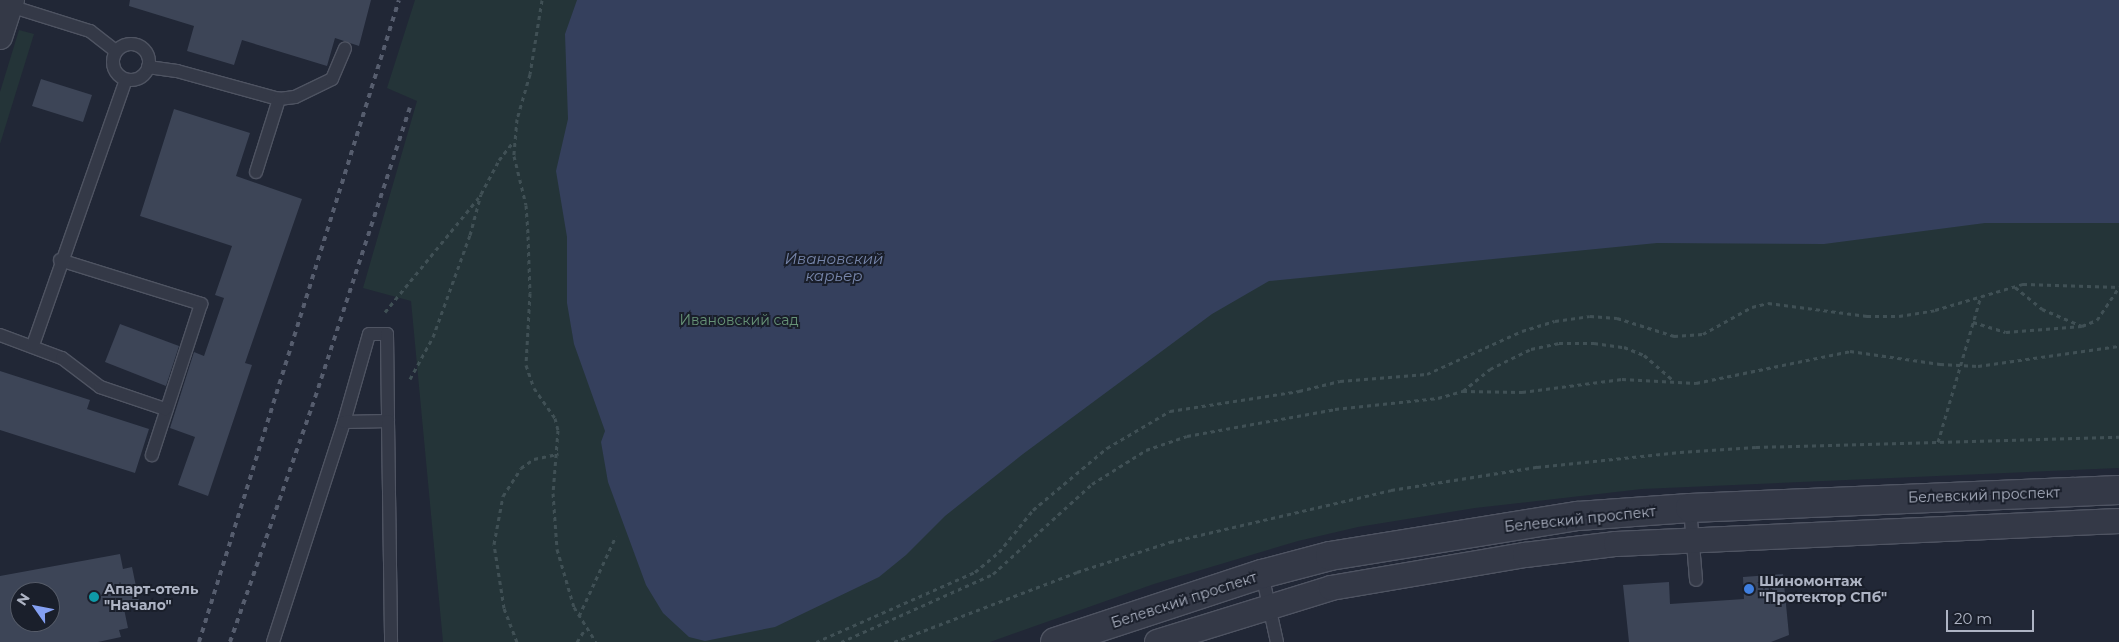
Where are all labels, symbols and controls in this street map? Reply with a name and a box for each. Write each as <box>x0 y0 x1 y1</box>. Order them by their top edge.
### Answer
water label: Ивановский карьер <box>785 249 883 284</box>
park label: Ивановский сад <box>679 312 799 328</box>
street label: Белевский проспект <box>1908 484 2060 506</box>
street label: Белевский проспект <box>1503 503 1657 535</box>
street label: Белевский проспект <box>1109 569 1259 631</box>
place label: Шиномонтаж "Протектор СПб" <box>1759 573 1887 606</box>
place label: Апарт-отель "Начало" <box>104 581 198 614</box>
north arrow <box>10 582 60 632</box>
marker: Шиномонтаж "Протектор СПб" <box>1743 583 1755 595</box>
text: N <box>13 590 34 609</box>
marker: Апарт-отель "Начало" <box>88 591 100 603</box>
scale bar <box>1949 600 2036 632</box>
text: 20 m <box>1954 609 1992 628</box>

